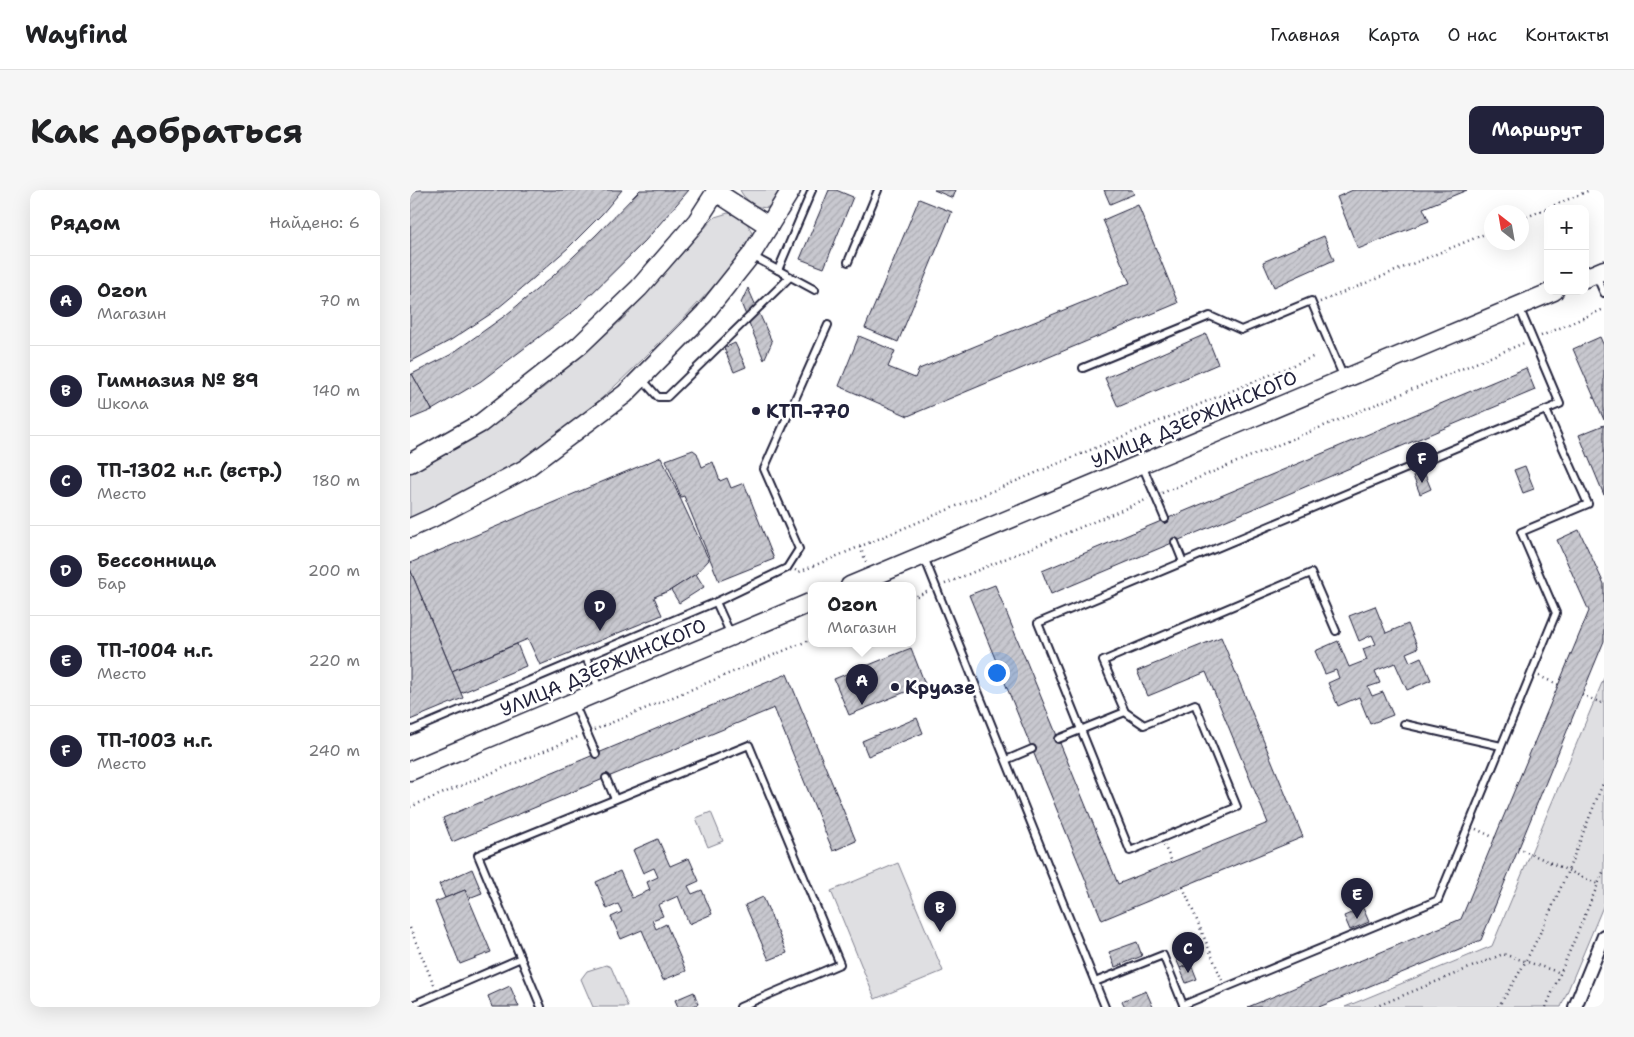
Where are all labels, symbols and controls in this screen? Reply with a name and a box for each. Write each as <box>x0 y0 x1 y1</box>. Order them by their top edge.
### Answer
text: Wayfind <box>25 19 128 51</box>
text: Главная <box>1270 23 1340 47</box>
text: Карта <box>1368 23 1420 47</box>
text: О нас <box>1448 23 1497 47</box>
text: Контакты <box>1525 23 1609 47</box>
button: Маршрут <box>1469 106 1604 154</box>
text: Как добраться <box>30 107 303 154</box>
north arrow <box>1484 205 1529 250</box>
map controls <box>1544 205 1589 295</box>
button: + <box>1544 205 1589 250</box>
text: Рядом <box>50 209 120 237</box>
text: Найдено: 6 <box>269 212 360 233</box>
button: − <box>1544 250 1589 295</box>
text: Ozon <box>97 278 147 303</box>
text: A <box>60 290 72 311</box>
text: 70 m <box>319 290 360 311</box>
text: Магазин <box>97 303 166 324</box>
street label: УЛИЦА ДЗЕРЖИНСКОГО <box>1087 365 1301 474</box>
text: Гимназия № 89 <box>97 368 259 393</box>
text: B <box>61 380 71 401</box>
text: 140 m <box>313 380 360 401</box>
text: Школа <box>97 393 149 414</box>
place label: КТП-770 <box>766 399 850 424</box>
marker: КТП-770 <box>750 405 762 417</box>
pin: F <box>1406 442 1438 483</box>
text: ТП-1302 н.г. (встр.) <box>97 458 282 483</box>
text: C <box>61 470 71 491</box>
text: 180 m <box>312 470 360 491</box>
text: Место <box>97 483 147 504</box>
text: Бессонница <box>97 548 216 573</box>
text: D <box>60 560 72 581</box>
text: 200 m <box>308 560 360 581</box>
text: Бар <box>97 573 126 594</box>
popup <box>808 582 916 647</box>
pin: D <box>584 590 616 631</box>
text: Ozon <box>827 592 877 617</box>
street label: УЛИЦА ДЗЕРЖИНСКОГО <box>496 613 710 722</box>
text: Магазин <box>827 617 897 638</box>
text: ТП-1004 н.г. <box>97 638 213 663</box>
text: E <box>61 650 71 671</box>
text: 220 m <box>308 650 360 671</box>
your location <box>984 660 1010 686</box>
text: Место <box>97 663 147 684</box>
pin: A <box>846 664 878 705</box>
place label: Круазе <box>905 675 976 700</box>
marker: Круазе <box>889 681 901 693</box>
text: ТП-1003 н.г. <box>97 728 213 753</box>
text: F <box>61 740 71 761</box>
text: 240 m <box>308 740 360 761</box>
text: Место <box>97 753 147 774</box>
pin: E <box>1341 878 1373 919</box>
pin: B <box>924 891 956 932</box>
pin: C <box>1172 932 1204 973</box>

